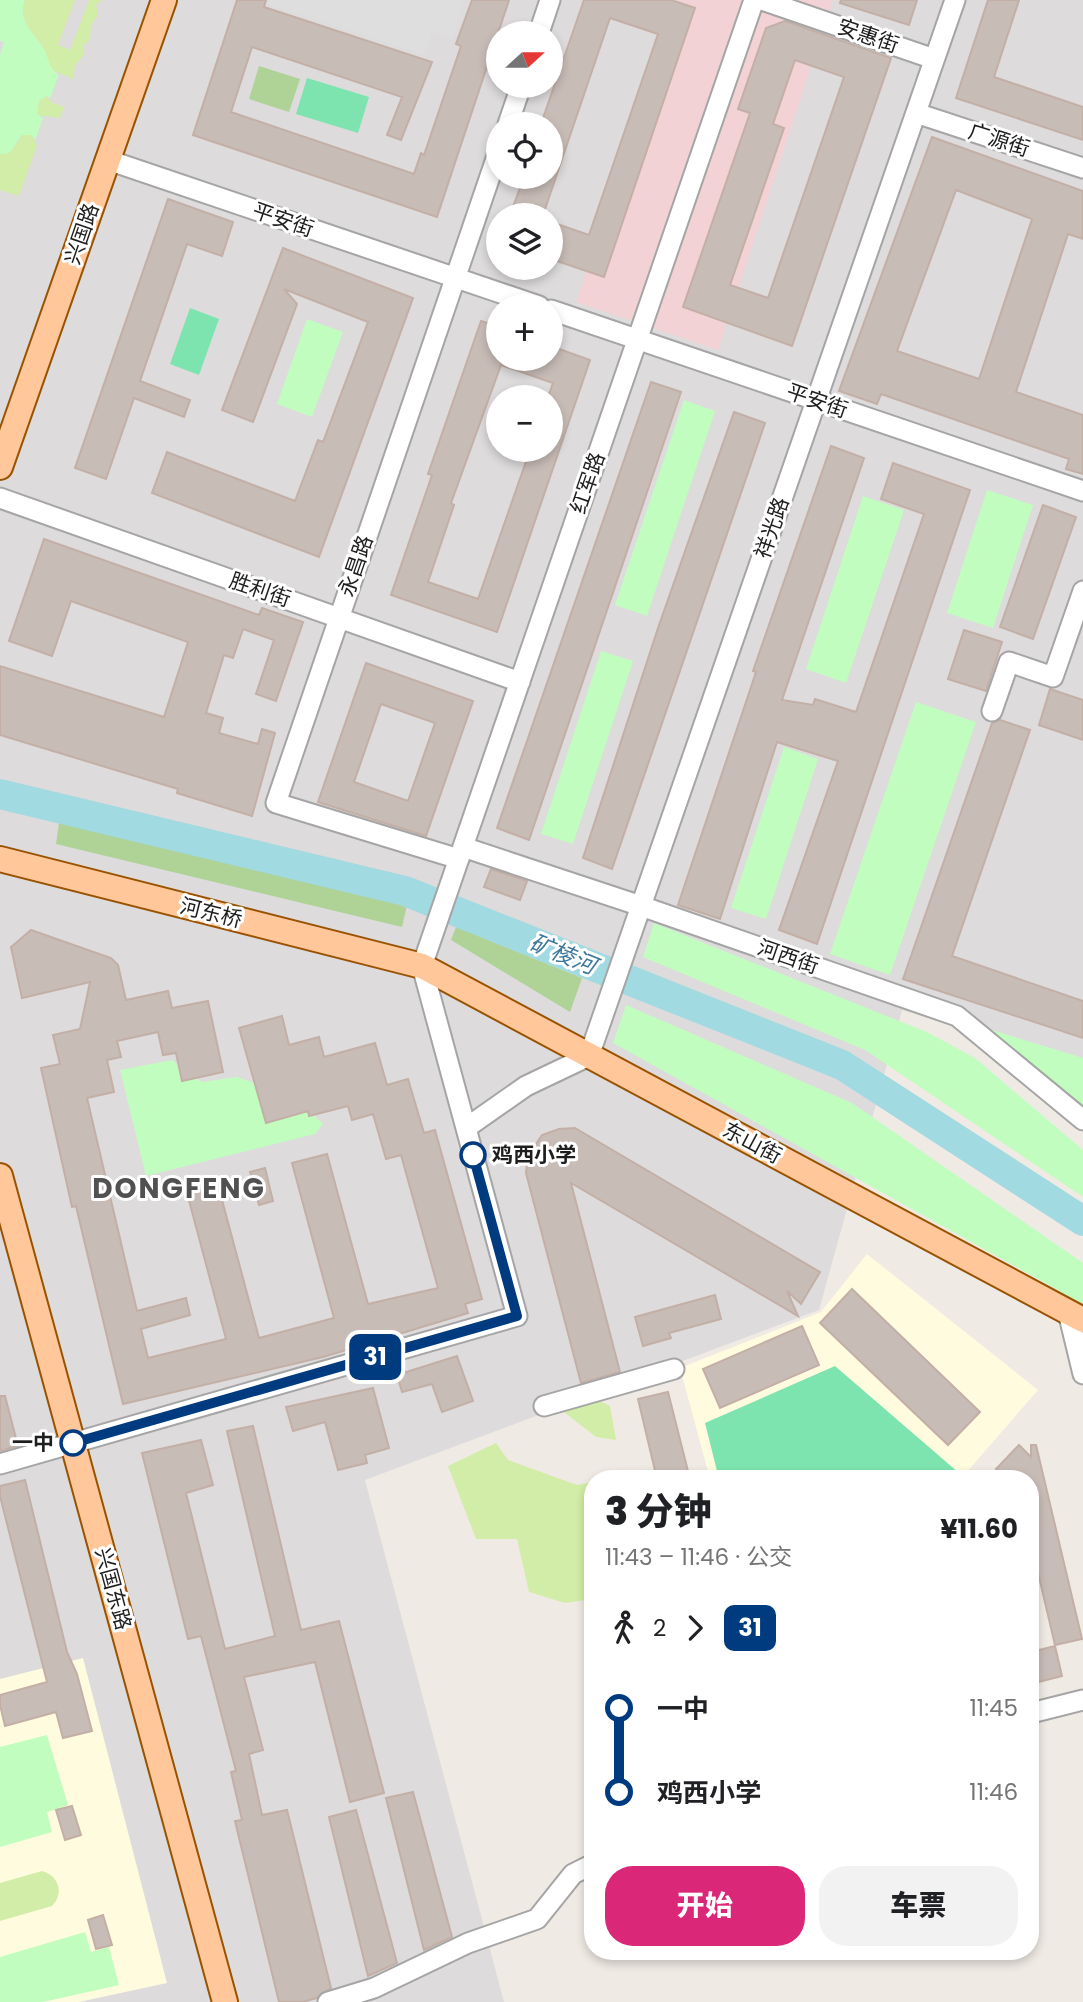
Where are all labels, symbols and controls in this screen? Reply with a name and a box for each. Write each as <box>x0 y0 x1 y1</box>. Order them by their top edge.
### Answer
street label: 安惠街 <box>834 12 903 59</box>
north arrow <box>486 21 564 98</box>
map controls <box>486 21 563 462</box>
button: locate <box>486 112 563 189</box>
street label: 广源街 <box>965 116 1034 163</box>
street label: 平安街 <box>249 196 318 243</box>
street label: 兴国路 <box>58 199 105 268</box>
button: layers <box>486 203 563 280</box>
button: + <box>486 294 563 371</box>
street label: 平安街 <box>783 377 852 424</box>
button: − <box>486 385 563 462</box>
street label: 红军路 <box>564 448 611 517</box>
street label: 祥光路 <box>748 493 795 562</box>
street label: 永昌路 <box>332 531 379 600</box>
street label: 胜利街 <box>226 566 295 613</box>
street label: 河东桥 <box>177 891 245 934</box>
water label: 矿棱河 <box>525 926 605 983</box>
street label: 河西街 <box>754 933 823 980</box>
street label: 东山街 <box>718 1115 787 1170</box>
place label: 鸡西小学 <box>492 1140 576 1169</box>
marker: 鸡西小学 <box>460 1142 486 1168</box>
district label: DONGFENG <box>92 1169 266 1208</box>
line badge: 31 <box>344 1334 406 1380</box>
text: 31 <box>363 1340 387 1373</box>
place label: 一中 <box>12 1428 54 1457</box>
marker: 一中 <box>60 1430 86 1456</box>
text: 3 分钟 <box>605 1485 711 1538</box>
text: ¥11.60 <box>940 1511 1018 1547</box>
text: 11:43 – 11:46 · 公交 <box>605 1541 792 1573</box>
street label: 兴国东路 <box>89 1545 138 1633</box>
icon: walk <box>605 1609 643 1647</box>
icon: forward <box>676 1609 714 1647</box>
text: 31 <box>738 1611 762 1644</box>
text: 2 <box>653 1612 666 1644</box>
text: 一中 <box>657 1691 709 1727</box>
text: 11:45 <box>969 1692 1018 1724</box>
text: 鸡西小学 <box>657 1775 761 1811</box>
text: 11:46 <box>969 1776 1018 1808</box>
button: 开始 <box>605 1866 805 1946</box>
button: 车票 <box>819 1866 1018 1946</box>

